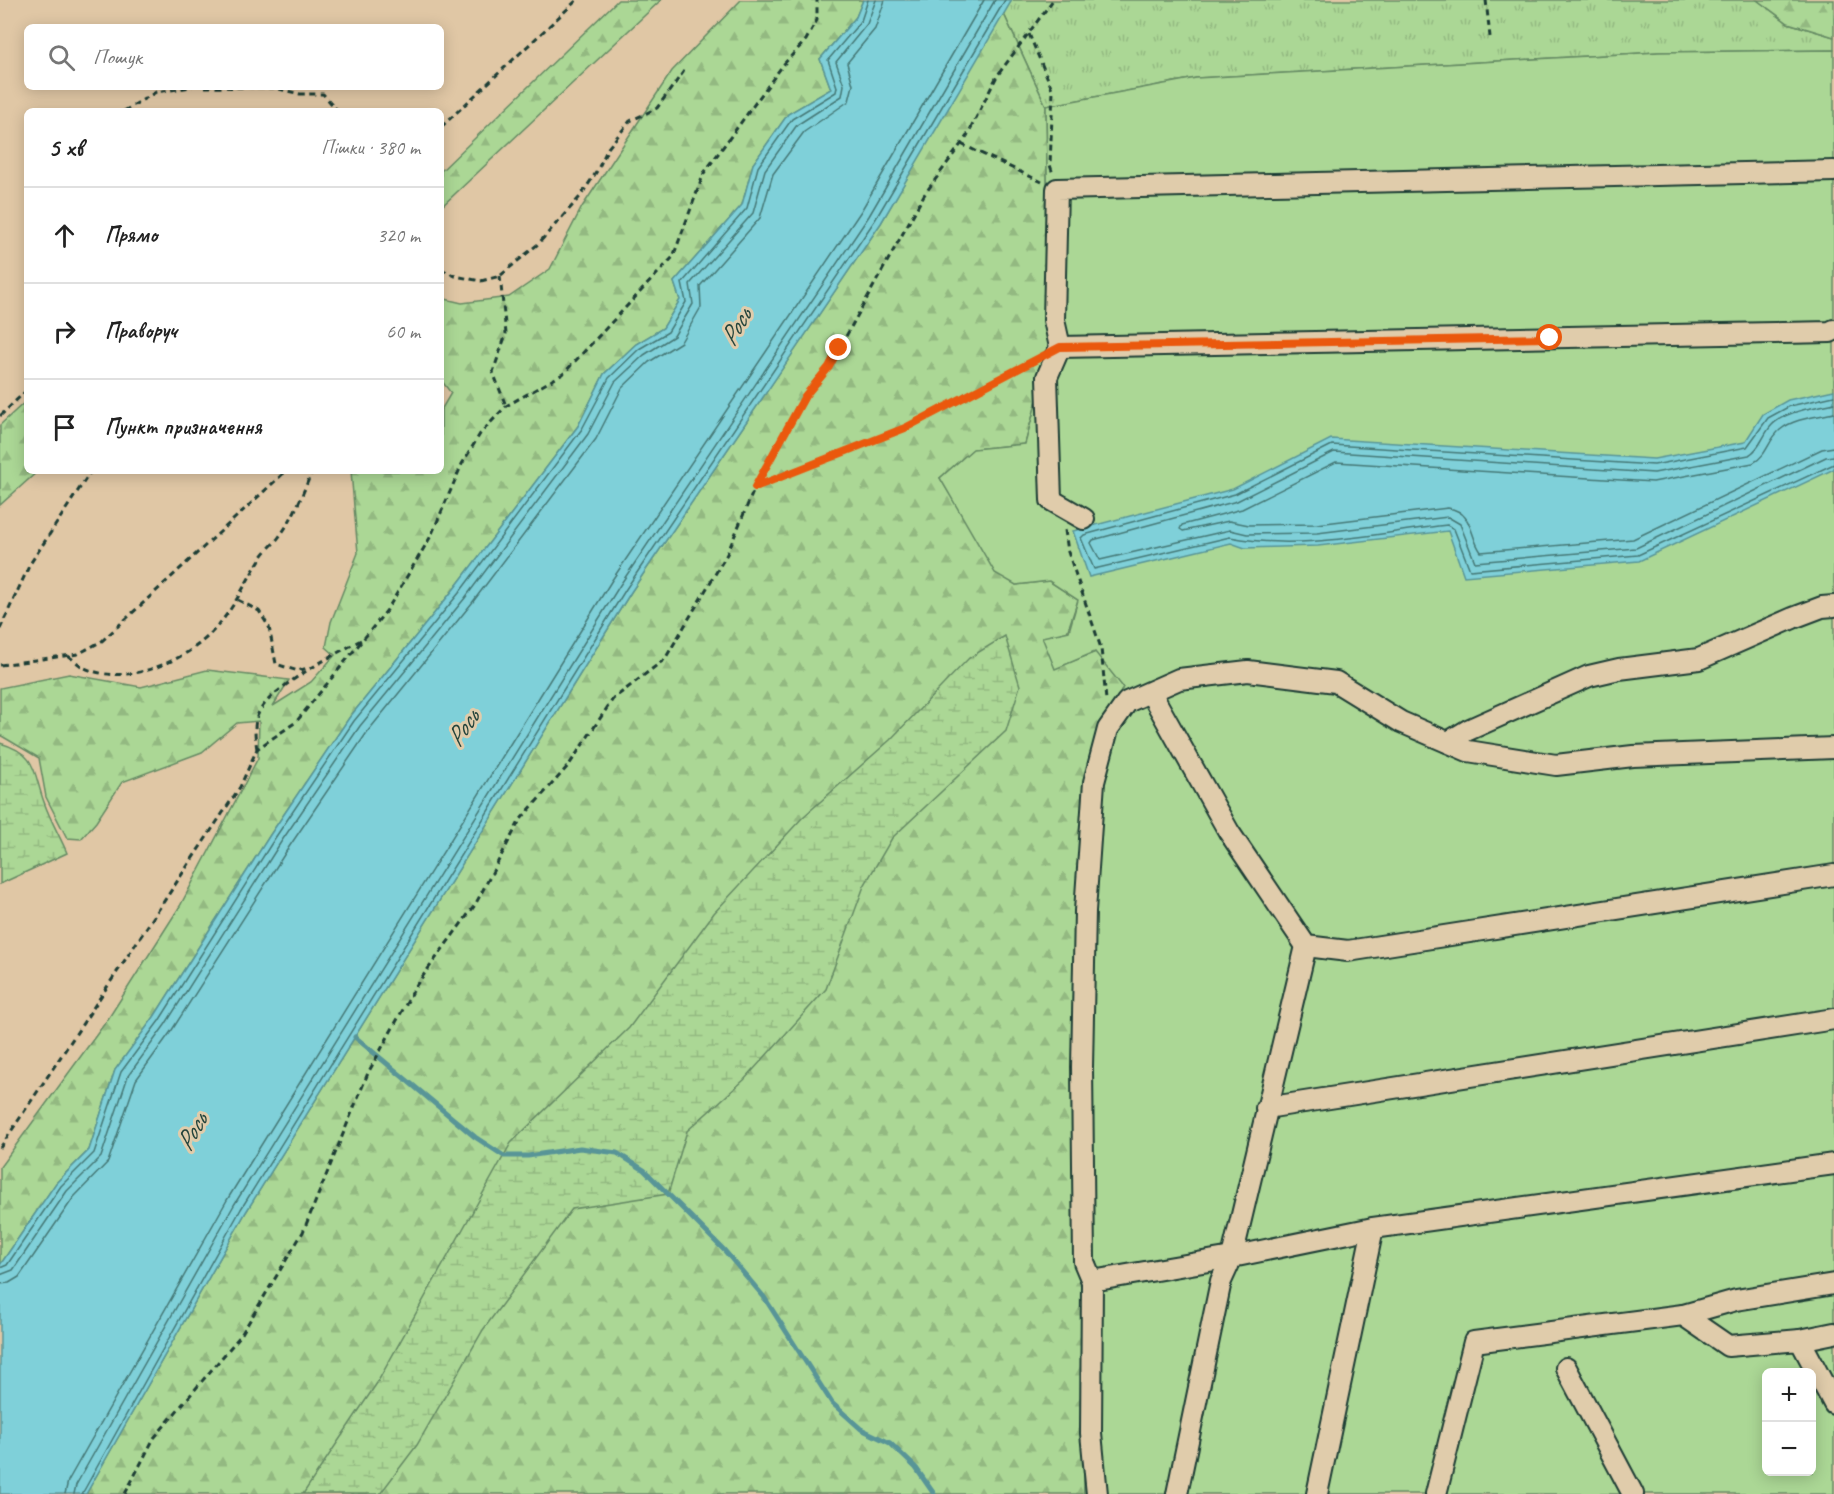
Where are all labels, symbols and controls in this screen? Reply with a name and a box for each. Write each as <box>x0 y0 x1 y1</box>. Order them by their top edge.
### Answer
search box <box>24 24 444 90</box>
icon: search <box>45 41 78 74</box>
text: Пошук <box>93 43 142 71</box>
text: 5 хв <box>48 131 83 164</box>
text: Пішки · 380 m <box>321 135 420 160</box>
icon: ahead <box>48 219 81 252</box>
text: Прямо <box>105 221 157 249</box>
text: 320 m <box>377 223 420 248</box>
water label: Рось <box>712 300 761 352</box>
icon: right <box>48 315 81 348</box>
text: Праворуч <box>105 317 177 345</box>
text: 60 m <box>386 319 420 344</box>
route start <box>1536 324 1562 350</box>
route end <box>825 334 851 360</box>
icon: arrive <box>48 411 81 444</box>
text: Пункт призначення <box>105 413 262 441</box>
water label: Рось <box>438 701 488 753</box>
water label: Рось <box>168 1105 216 1156</box>
map controls <box>1762 1368 1816 1476</box>
button: + <box>1762 1368 1816 1422</box>
button: − <box>1762 1422 1816 1476</box>

